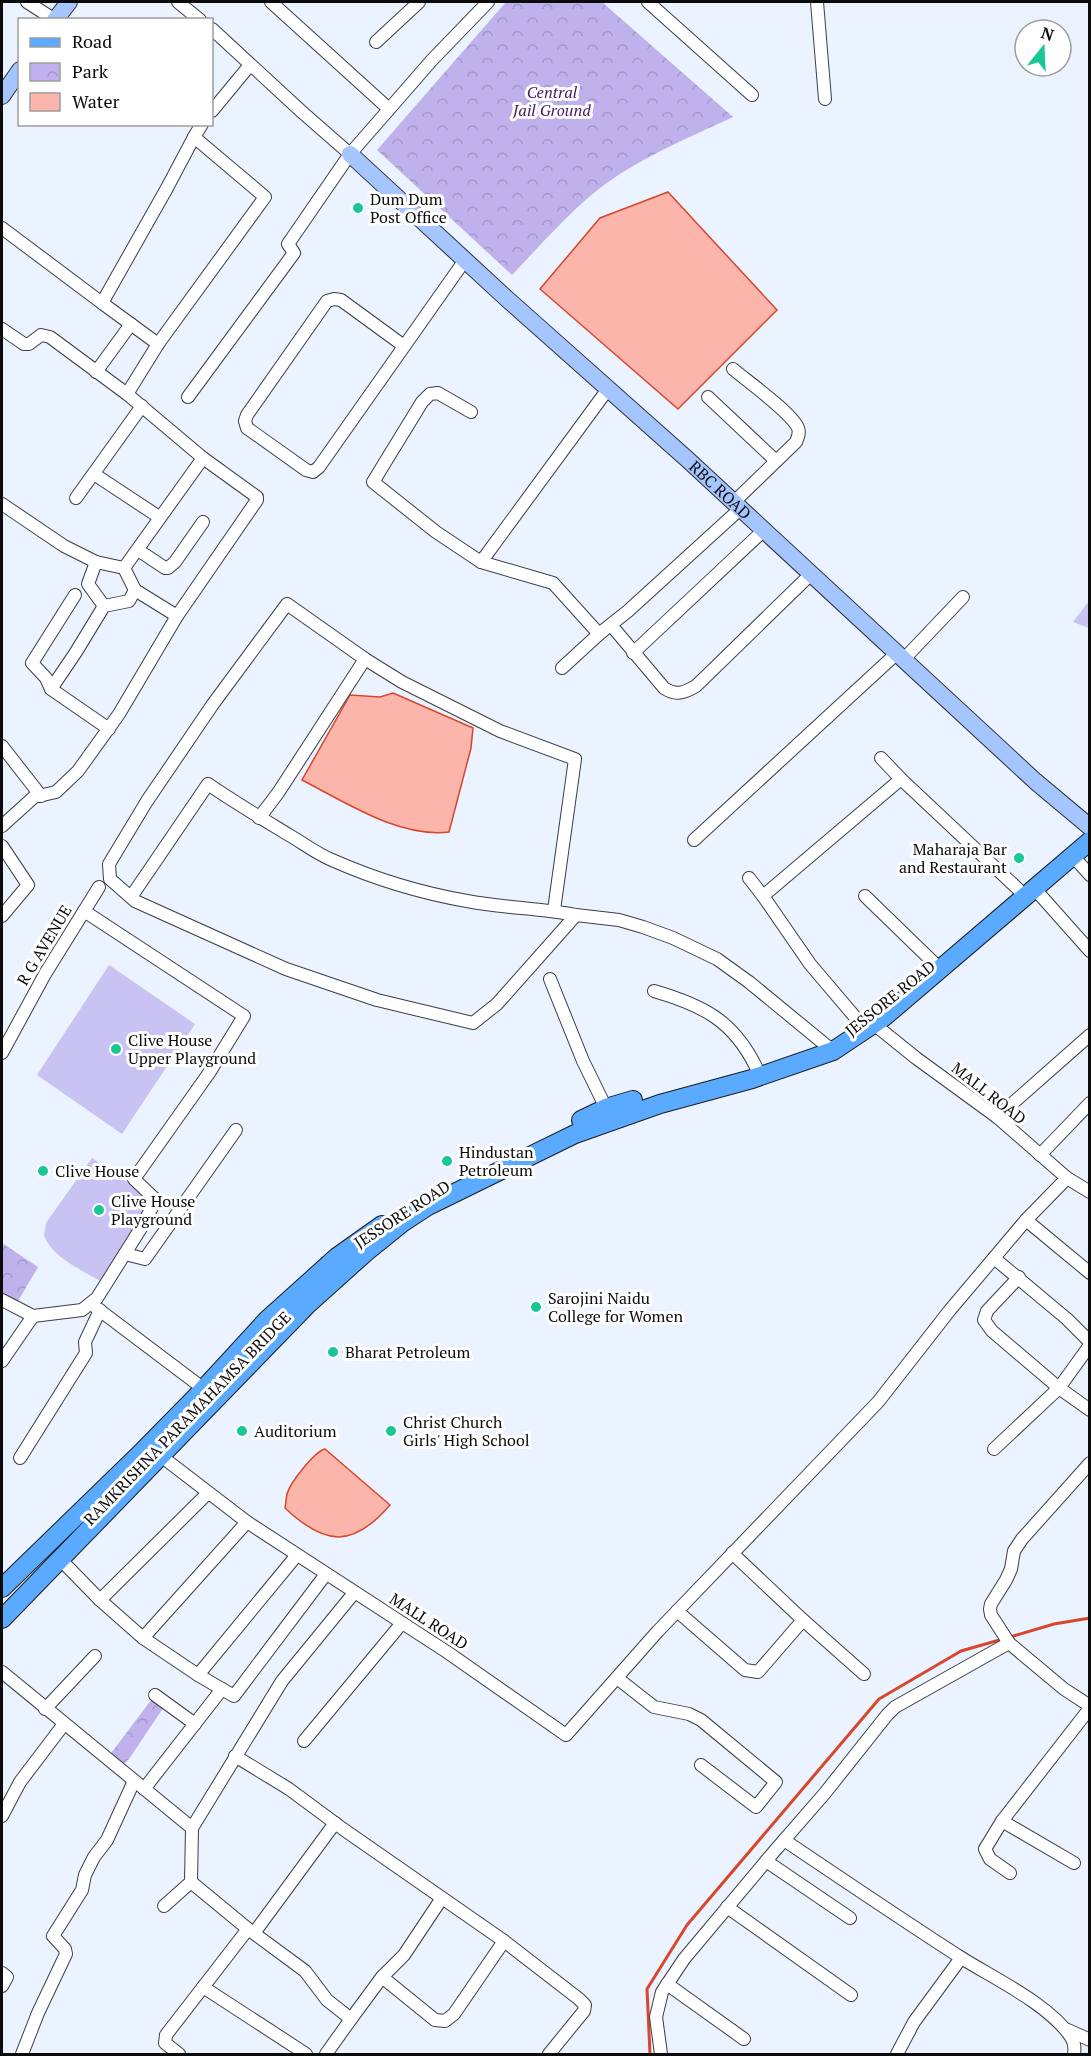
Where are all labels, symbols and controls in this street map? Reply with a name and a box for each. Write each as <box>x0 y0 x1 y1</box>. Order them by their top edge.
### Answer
legend <box>18 18 213 126</box>
north arrow <box>1013 18 1073 78</box>
text: N <box>1038 21 1057 46</box>
text: Road <box>72 29 112 53</box>
text: Park <box>72 59 109 83</box>
park label: Central Jail Ground <box>512 81 591 121</box>
text: Water <box>72 89 119 113</box>
place label: Dum Dum Post Office <box>370 188 447 228</box>
marker: Dum Dum Post Office <box>351 201 365 215</box>
street label: RBC ROAD <box>685 456 756 524</box>
place label: Maharaja Bar and Restaurant <box>899 838 1008 878</box>
marker: Maharaja Bar and Restaurant <box>1012 851 1026 865</box>
street label: R G AVENUE <box>11 901 77 989</box>
street label: JESSORE ROAD <box>840 955 940 1041</box>
place label: Clive House Upper Playground <box>128 1029 256 1069</box>
marker: Clive House Upper Playground <box>109 1042 123 1056</box>
street label: MALL ROAD <box>947 1057 1031 1129</box>
place label: Hindustan Petroleum <box>459 1141 534 1181</box>
marker: Hindustan Petroleum <box>440 1154 454 1168</box>
place label: Clive House <box>55 1160 139 1182</box>
marker: Clive House <box>36 1164 50 1178</box>
street label: JESSORE ROAD <box>350 1175 454 1253</box>
place label: Clive House Playground <box>111 1190 195 1230</box>
marker: Clive House Playground <box>92 1203 106 1217</box>
place label: Sarojini Naidu College for Women <box>548 1287 683 1327</box>
marker: Sarojini Naidu College for Women <box>529 1300 543 1314</box>
street label: RAMKRISHNA PARAMAHAMSA BRIDGE <box>78 1306 296 1530</box>
place label: Bharat Petroleum <box>345 1341 470 1363</box>
marker: Bharat Petroleum <box>326 1345 340 1359</box>
place label: Christ Church Girls' High School <box>403 1411 530 1451</box>
place label: Auditorium <box>254 1420 337 1442</box>
marker: Auditorium <box>235 1424 249 1438</box>
marker: Christ Church Girls' High School <box>384 1424 398 1438</box>
street label: MALL ROAD <box>386 1587 472 1655</box>

